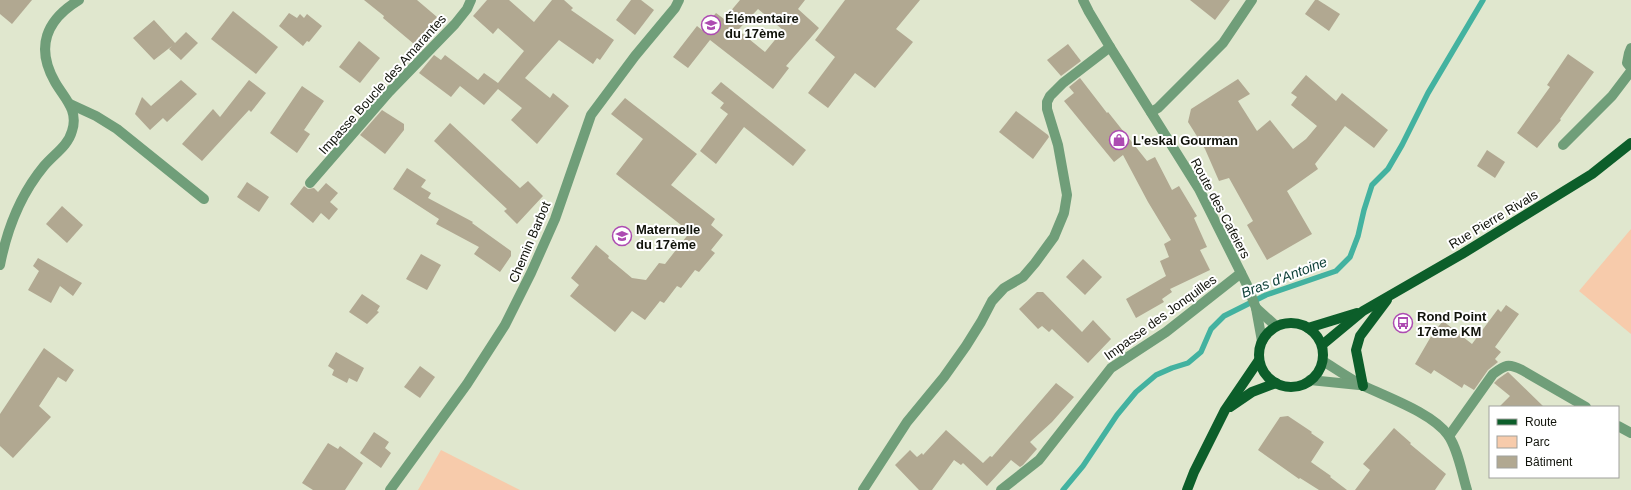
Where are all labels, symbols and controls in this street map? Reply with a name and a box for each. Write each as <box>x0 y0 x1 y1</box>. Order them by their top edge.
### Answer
street label: Impasse Boucle des Amarantes <box>316 11 449 157</box>
place label: Élémentaire du 17ème <box>725 11 799 41</box>
school or university icon: Élémentaire du 17ème <box>700 14 722 36</box>
shop icon: L'eskal Gourman <box>1108 129 1130 151</box>
place label: L'eskal Gourman <box>1133 133 1238 148</box>
street label: Route des Cafeiers <box>1188 156 1254 261</box>
street label: Rue Pierre Rivals <box>1446 187 1541 252</box>
street label: Chemin Barbot <box>506 199 553 285</box>
place label: Maternelle du 17ème <box>636 222 700 252</box>
school or university icon: Maternelle du 17ème <box>611 225 633 247</box>
water label: Bras d'Antoine <box>1239 253 1329 301</box>
street label: Impasse des Jonquilles <box>1101 271 1220 363</box>
place label: Rond Point 17ème KM <box>1417 309 1487 339</box>
bus stop icon: Rond Point 17ème KM <box>1392 312 1414 334</box>
legend <box>1489 406 1619 478</box>
text: Route <box>1525 415 1557 429</box>
text: Parc <box>1525 435 1550 449</box>
text: Bâtiment <box>1525 455 1573 469</box>

